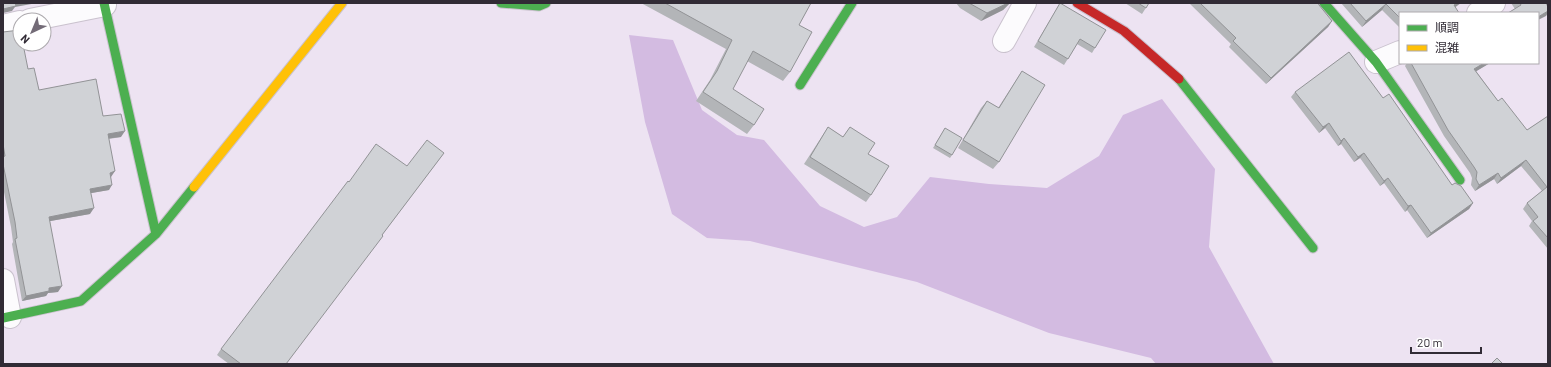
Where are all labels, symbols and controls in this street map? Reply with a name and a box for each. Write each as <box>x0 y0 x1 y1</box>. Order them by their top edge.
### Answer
north arrow <box>12 12 52 52</box>
legend <box>1399 12 1539 64</box>
text: 順調 <box>1435 20 1459 34</box>
text: N <box>18 32 32 47</box>
text: 混雑 <box>1435 40 1459 54</box>
scale bar <box>1411 329 1481 355</box>
text: 20 m <box>1417 335 1443 349</box>

